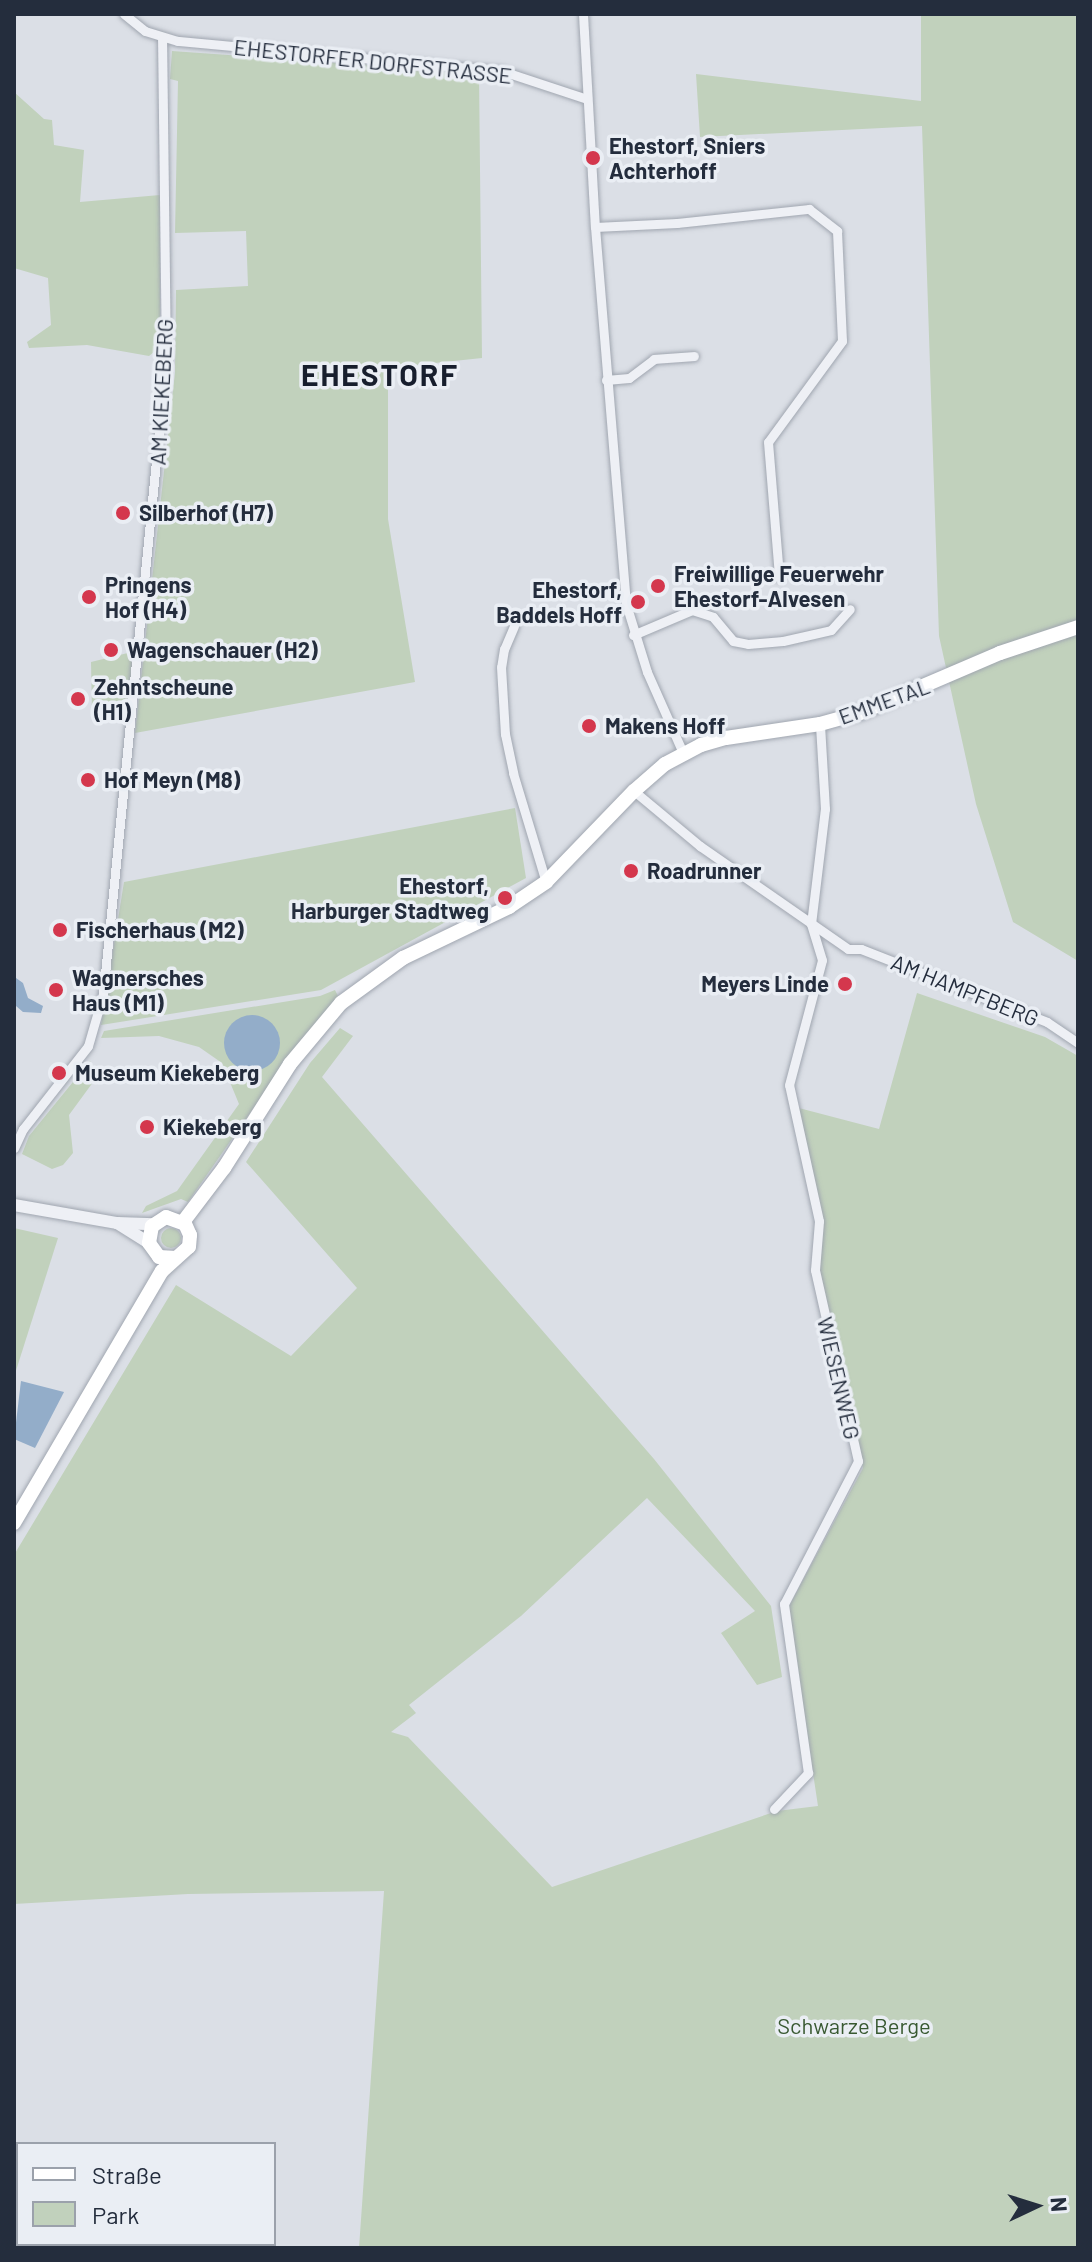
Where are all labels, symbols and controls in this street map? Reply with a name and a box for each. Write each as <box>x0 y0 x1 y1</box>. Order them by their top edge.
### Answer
street label: EHESTORFER DORFSTRASSE <box>233 33 513 89</box>
place label: Ehestorf, Sniers Achterhoff <box>609 132 765 184</box>
marker: Ehestorf, Sniers Achterhoff <box>584 149 602 167</box>
street label: AM KIEKEBERG <box>144 318 178 466</box>
district label: EHESTORF <box>301 356 459 392</box>
place label: Silberhof (H7) <box>139 500 273 526</box>
marker: Silberhof (H7) <box>114 504 132 522</box>
place label: Freiwillige Feuerwehr Ehestorf-Alvesen <box>674 560 884 612</box>
place label: Pringens Hof (H4) <box>105 571 192 622</box>
place label: Ehestorf, Baddels Hoff <box>496 576 622 628</box>
marker: Freiwillige Feuerwehr Ehestorf-Alvesen <box>649 577 667 595</box>
marker: Pringens Hof (H4) <box>80 588 98 606</box>
marker: Ehestorf, Baddels Hoff <box>629 593 647 611</box>
place label: Wagenschauer (H2) <box>127 637 318 663</box>
marker: Wagenschauer (H2) <box>102 641 120 659</box>
street label: EMMETAL <box>835 672 933 730</box>
place label: Zehntscheune (H1) <box>94 673 234 724</box>
marker: Zehntscheune (H1) <box>69 690 87 708</box>
place label: Makens Hoff <box>605 713 725 739</box>
marker: Makens Hoff <box>580 717 598 735</box>
place label: Hof Meyn (M8) <box>104 767 240 793</box>
marker: Hof Meyn (M8) <box>79 771 97 789</box>
place label: Roadrunner <box>647 858 762 884</box>
marker: Roadrunner <box>622 862 640 880</box>
place label: Ehestorf, Harburger Stadtweg <box>291 872 489 924</box>
marker: Ehestorf, Harburger Stadtweg <box>496 889 514 907</box>
place label: Fischerhaus (M2) <box>76 917 244 943</box>
marker: Fischerhaus (M2) <box>51 921 69 939</box>
street label: AM HAMPFBERG <box>887 948 1043 1032</box>
place label: Wagnersches Haus (M1) <box>72 964 204 1016</box>
place label: Meyers Linde <box>701 971 829 997</box>
marker: Meyers Linde <box>836 975 854 993</box>
marker: Wagnersches Haus (M1) <box>47 981 65 999</box>
place label: Museum Kiekeberg <box>75 1060 259 1086</box>
marker: Museum Kiekeberg <box>50 1064 68 1082</box>
place label: Kiekeberg <box>163 1114 262 1140</box>
marker: Kiekeberg <box>138 1118 156 1136</box>
street label: WIESENWEG <box>812 1314 866 1442</box>
park label: Schwarze Berge <box>777 2013 931 2039</box>
legend <box>16 2142 276 2246</box>
text: Straße <box>92 2160 162 2189</box>
north arrow <box>996 2166 1076 2246</box>
text: N <box>1046 2196 1073 2213</box>
text: Park <box>92 2200 139 2229</box>

